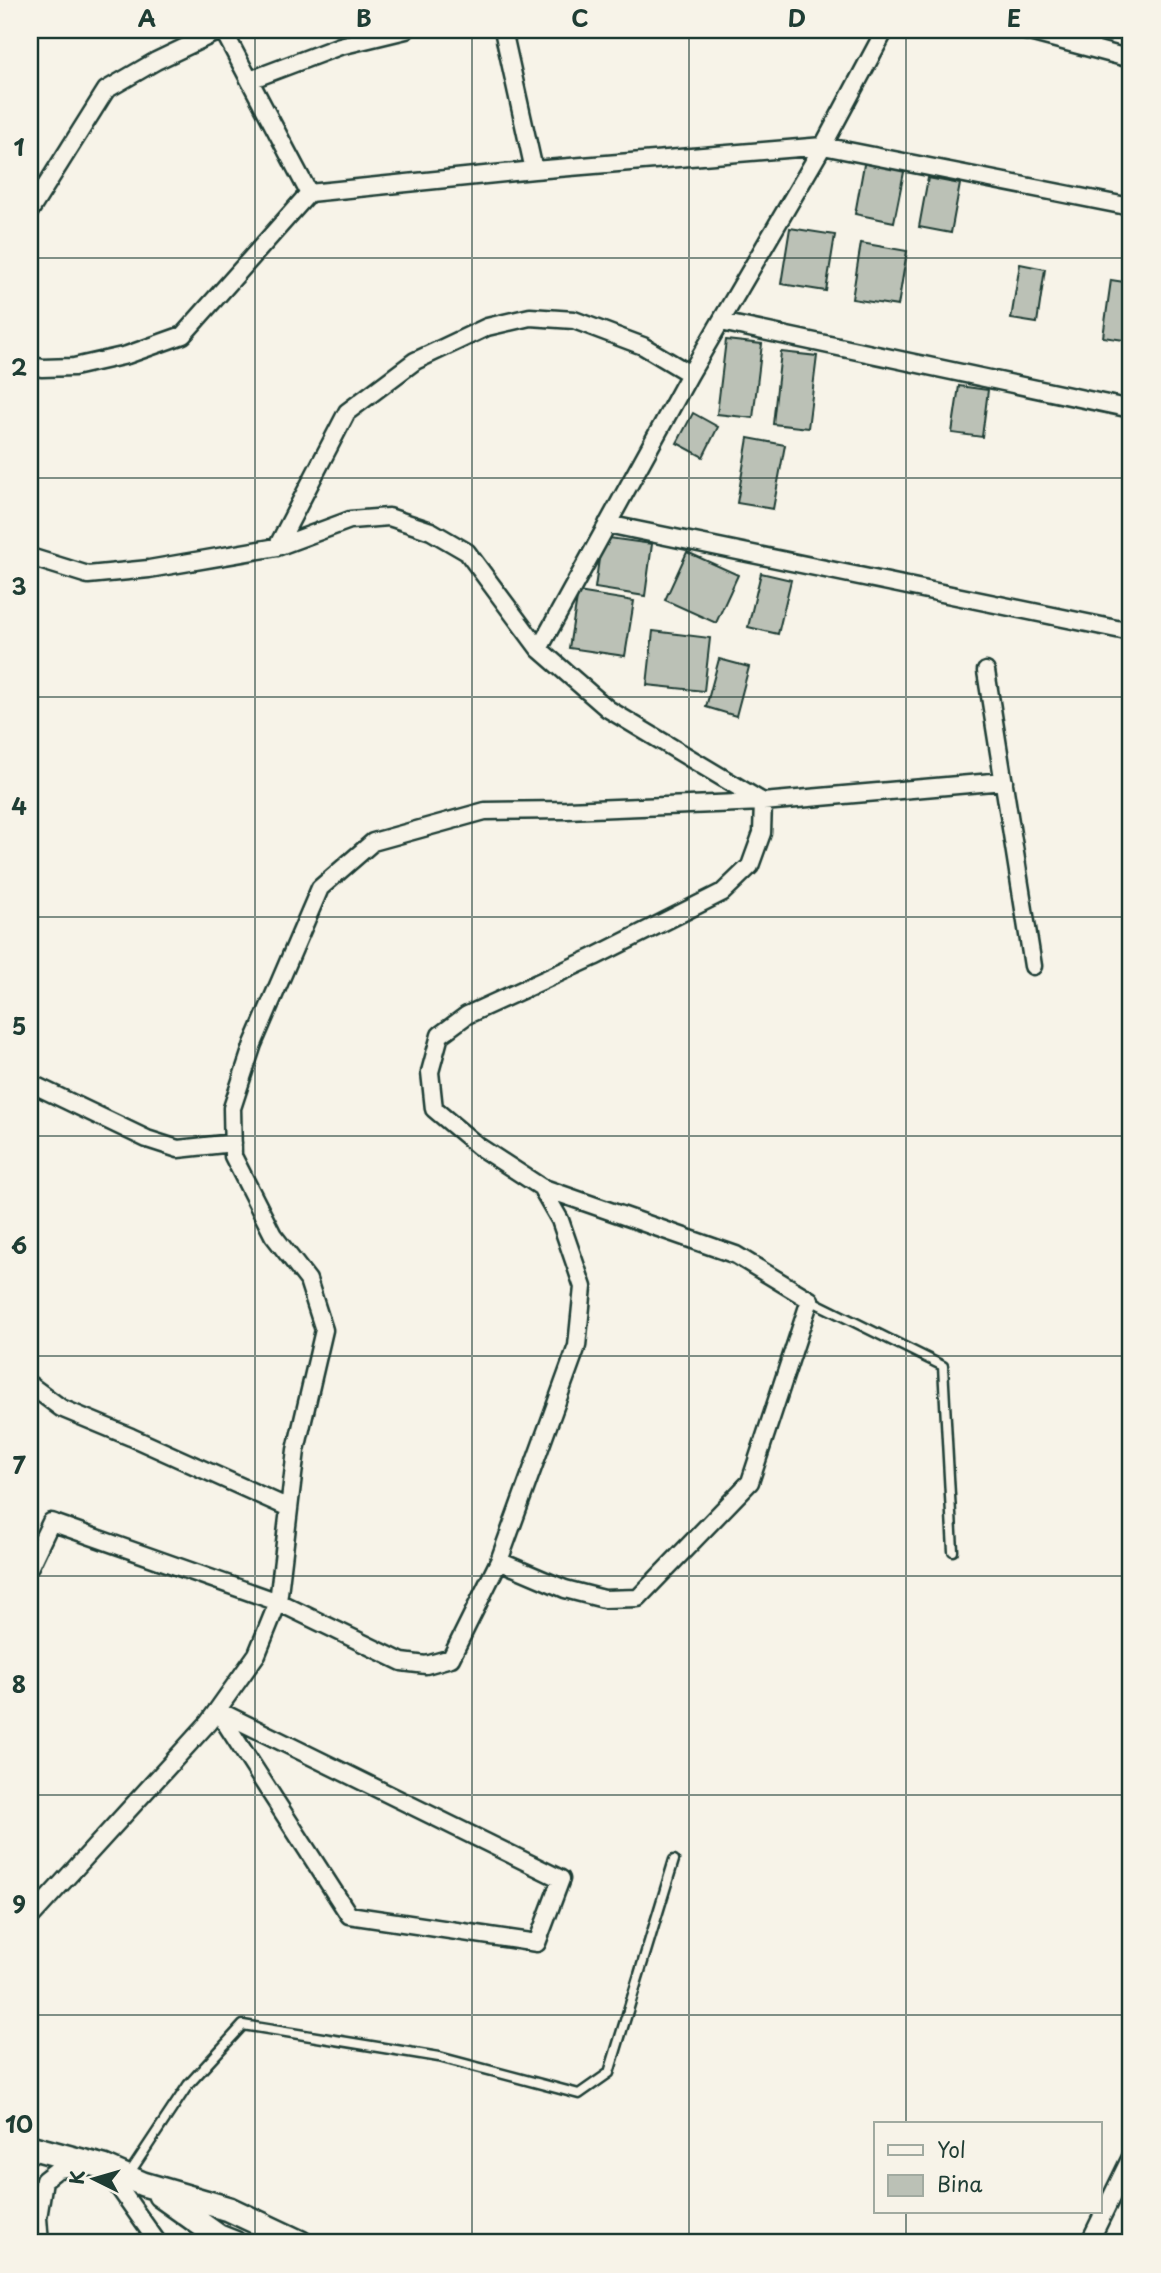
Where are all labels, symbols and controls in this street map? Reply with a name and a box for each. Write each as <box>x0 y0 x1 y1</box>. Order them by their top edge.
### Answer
text: A <box>138 0 156 35</box>
text: B <box>356 0 372 35</box>
text: C <box>571 0 589 35</box>
text: D <box>788 0 806 35</box>
text: E <box>1007 0 1021 35</box>
text: 1 <box>14 129 25 164</box>
text: 2 <box>11 349 27 384</box>
text: 3 <box>11 568 27 603</box>
text: 4 <box>11 788 27 823</box>
text: 5 <box>12 1008 26 1043</box>
text: 6 <box>11 1227 27 1262</box>
text: 7 <box>12 1447 26 1482</box>
text: 8 <box>12 1666 26 1701</box>
text: 9 <box>12 1886 26 1921</box>
text: 10 <box>5 2106 33 2141</box>
legend <box>874 2122 1102 2214</box>
text: Yol <box>937 2133 966 2165</box>
north arrow <box>60 2144 130 2214</box>
text: Bina <box>937 2167 983 2199</box>
text: K <box>62 2169 91 2186</box>

